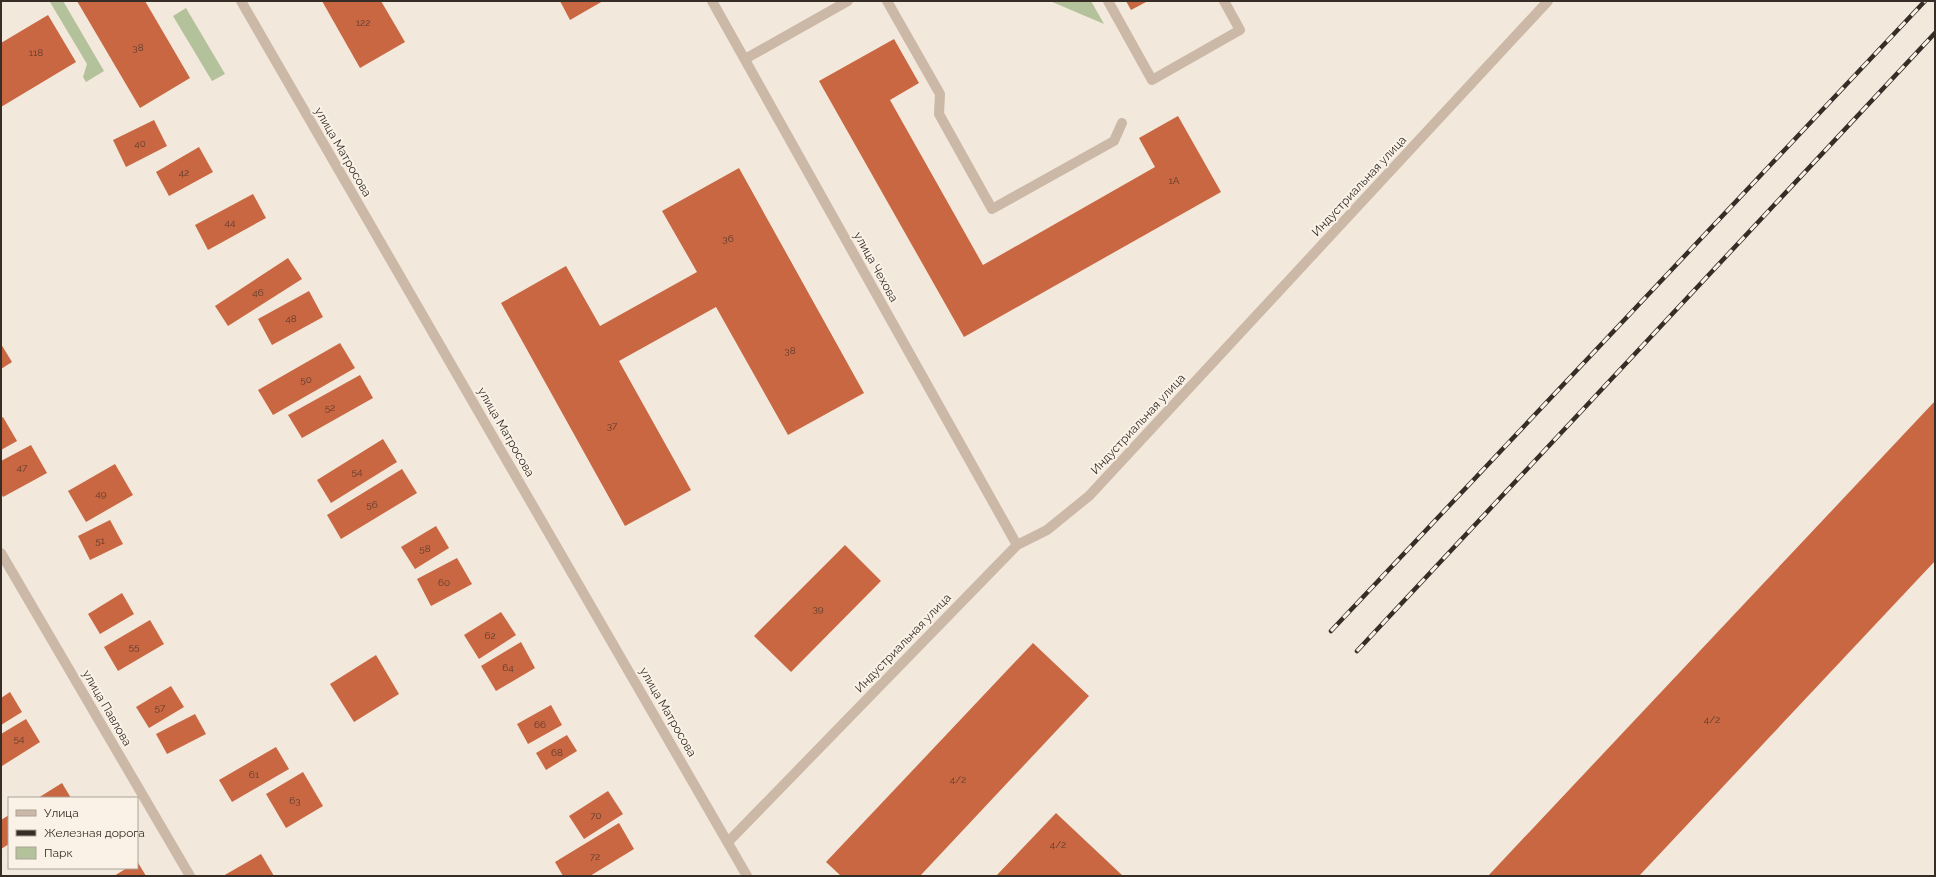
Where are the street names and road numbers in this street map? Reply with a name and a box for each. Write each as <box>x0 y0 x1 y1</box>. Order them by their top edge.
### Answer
street label: улица Матросова <box>312 105 374 199</box>
street label: Индустриальная улица <box>1309 133 1409 239</box>
street label: улица Чехова <box>851 230 901 304</box>
street label: Индустриальная улица <box>1088 371 1188 477</box>
street label: улица Матросова <box>475 385 537 479</box>
street label: Индустриальная улица <box>852 591 954 695</box>
street label: улица Матросова <box>637 665 699 759</box>
street label: улица Павлова <box>80 667 134 749</box>

